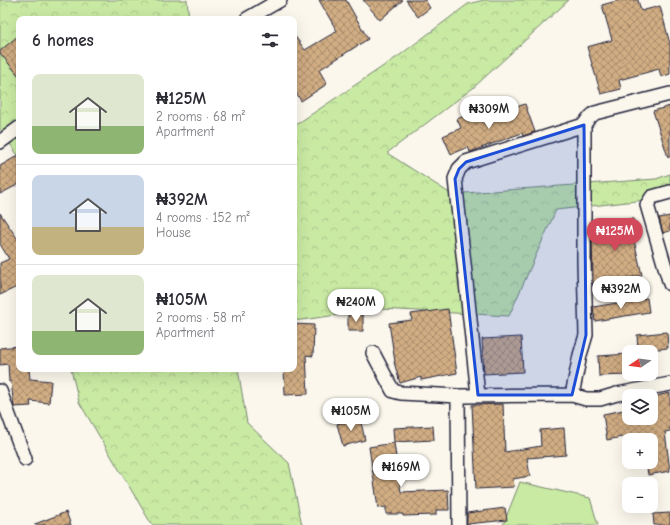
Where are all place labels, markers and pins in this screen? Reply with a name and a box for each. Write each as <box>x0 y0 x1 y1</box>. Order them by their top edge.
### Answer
pin: ₦309M <box>461 96 517 130</box>
pin: ₦125M <box>587 218 643 252</box>
pin: ₦392M <box>593 276 649 310</box>
pin: ₦240M <box>328 289 384 323</box>
pin: ₦105M <box>323 398 379 432</box>
pin: ₦169M <box>373 454 429 488</box>

